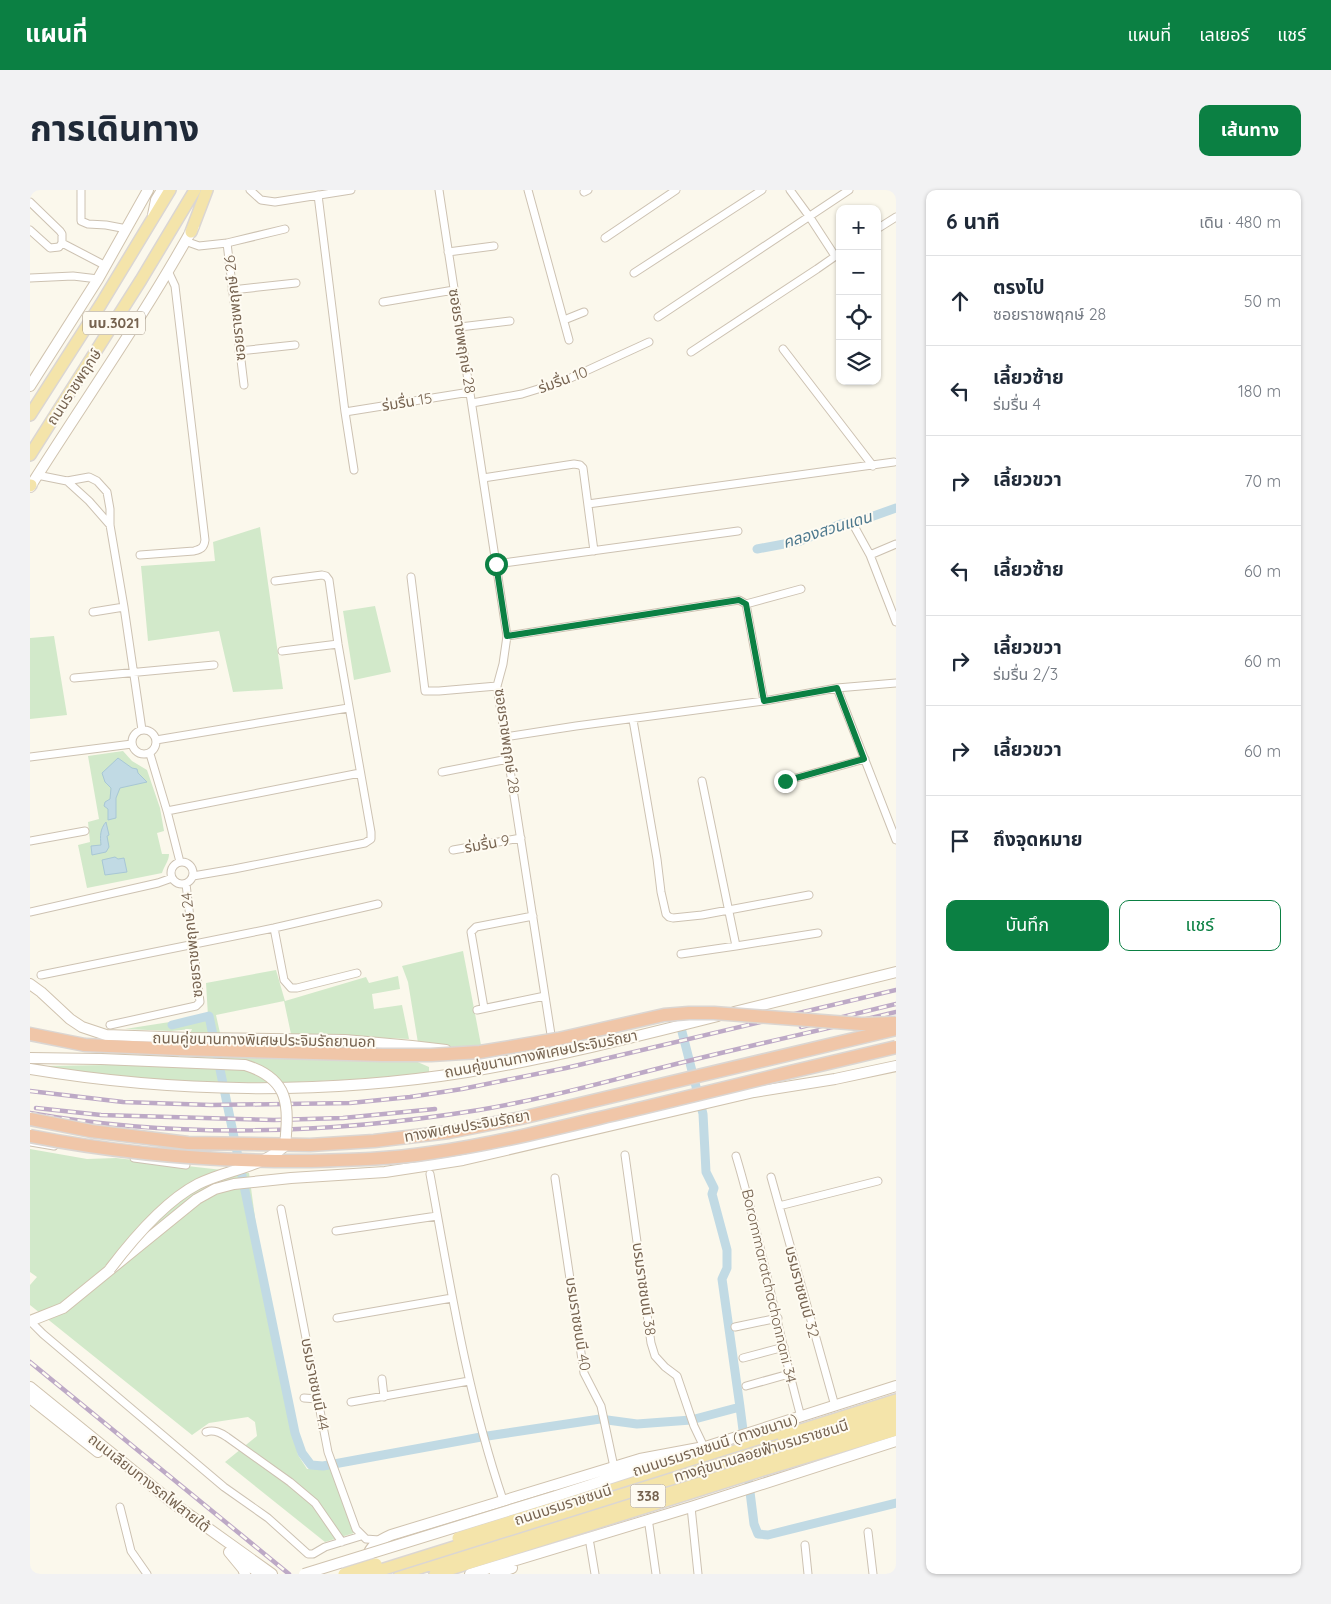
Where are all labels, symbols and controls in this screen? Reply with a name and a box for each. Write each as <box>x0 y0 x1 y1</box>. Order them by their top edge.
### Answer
text: แผนที่ <box>25 18 88 48</box>
text: แผนที่ <box>1127 23 1171 46</box>
text: เลเยอร์ <box>1199 23 1249 46</box>
text: แชร์ <box>1277 23 1306 46</box>
button: เส้นทาง <box>1199 105 1301 156</box>
text: การเดินทาง <box>30 106 199 150</box>
map controls <box>836 205 881 385</box>
button: + <box>836 205 881 250</box>
text: 6 นาที <box>946 208 1000 234</box>
text: เดิน · 480 m <box>1199 212 1281 232</box>
button: − <box>836 250 881 295</box>
street label: ซอยราชพฤกษ์ 26 <box>220 254 249 362</box>
text: ตรงไป <box>993 275 1045 299</box>
street label: ซอยราชพฤกษ์ 28 <box>445 287 480 395</box>
icon: ahead <box>946 287 974 315</box>
text: 50 m <box>1244 291 1281 311</box>
button: locate <box>836 295 881 340</box>
text: ซอยราชพฤกษ์ 28 <box>993 304 1106 324</box>
road number: นบ.3021 <box>83 312 145 334</box>
button: layers <box>836 340 881 385</box>
street label: ถนนราชพฤกษ์ <box>42 345 105 428</box>
street label: ร่มรื่น 10 <box>535 361 590 397</box>
text: เลี้ยวซ้าย <box>993 365 1064 389</box>
icon: left <box>946 377 974 405</box>
text: 180 m <box>1238 381 1281 401</box>
street label: ร่มรื่น 15 <box>380 387 434 415</box>
text: ร่มรื่น 4 <box>993 394 1041 414</box>
icon: right <box>946 467 974 495</box>
text: เลี้ยวขวา <box>993 467 1062 491</box>
text: 70 m <box>1244 471 1281 491</box>
water label: คลองสวนแดน <box>780 506 875 552</box>
route start <box>485 553 508 576</box>
icon: left <box>946 557 974 585</box>
text: เลี้ยวซ้าย <box>993 557 1064 581</box>
text: 60 m <box>1244 561 1281 581</box>
text: เลี้ยวขวา <box>993 635 1062 659</box>
icon: right <box>946 647 974 675</box>
text: 60 m <box>1244 651 1281 671</box>
text: ร่มรื่น 2/3 <box>993 664 1058 684</box>
street label: ซอยราชพฤกษ์ 28 <box>491 687 524 795</box>
icon: right <box>946 737 974 765</box>
text: เลี้ยวขวา <box>993 737 1062 761</box>
text: 60 m <box>1244 741 1281 761</box>
route end <box>774 770 797 793</box>
icon: arrive <box>946 827 974 855</box>
text: ถึงจุดหมาย <box>993 827 1083 851</box>
street label: ร่มรื่น 9 <box>463 829 511 857</box>
street label: ซอยราชพฤกษ์ 24 <box>177 891 206 999</box>
button: บันทึก <box>946 900 1109 951</box>
button: แชร์ <box>1119 900 1281 951</box>
street label: ถนนคู่ขนานทางพิเศษประจิมรัถยา <box>443 1025 639 1082</box>
street label: ถนนคู่ขนานทางพิเศษประจิมรัถยานอก <box>152 1028 376 1051</box>
street label: ทางพิเศษประจิมรัถยา <box>403 1105 531 1146</box>
street label: Borommaratchachonnani 34 <box>738 1187 801 1385</box>
street label: บรมราชชนนี 38 <box>629 1241 660 1337</box>
street label: บรมราชชนนี 32 <box>781 1244 824 1340</box>
street label: บรมราชชนนี 40 <box>562 1276 595 1372</box>
street label: บรมราชชนนี 44 <box>297 1336 334 1432</box>
street label: ถนนบรมราชชนนี (ทางขนาน) <box>630 1409 800 1480</box>
street label: ทางคู่ขนานลอยฟ้าบรมราชชนนี <box>671 1415 850 1486</box>
street label: ถนนเลียบทางรถไฟสายใต้ <box>84 1429 214 1536</box>
street label: ถนนบรมราชชนนี <box>512 1480 614 1529</box>
road number: 338 <box>630 1484 666 1508</box>

